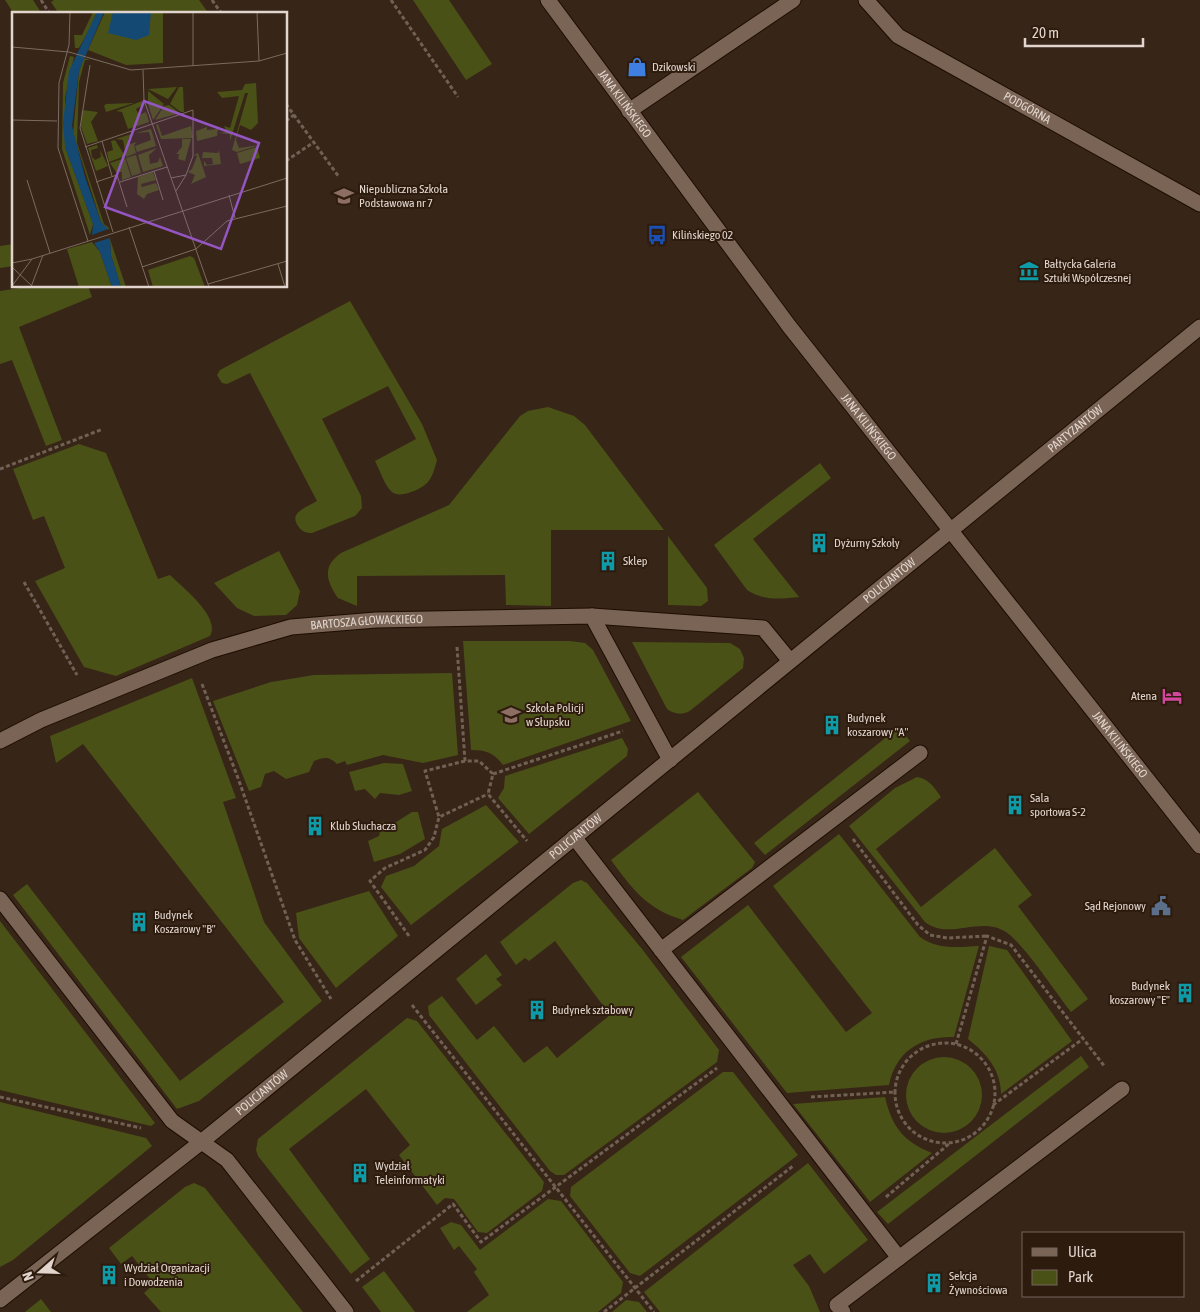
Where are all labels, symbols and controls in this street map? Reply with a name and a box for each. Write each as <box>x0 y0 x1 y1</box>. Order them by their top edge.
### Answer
inset map <box>12 12 288 288</box>
scale bar <box>1025 15 1142 47</box>
text: 20 m <box>1032 24 1059 41</box>
shop icon: Dzikowski <box>626 56 648 78</box>
place label: Dzikowski <box>652 60 695 74</box>
street label: JANA KILIŃSKIEGO <box>595 67 654 140</box>
street label: PODGÓRNA <box>1001 89 1053 127</box>
place label: Niepubliczna Szkoła Podstawowa nr 7 <box>359 182 448 210</box>
school or university icon: Niepubliczna Szkoła Podstawowa nr 7 <box>333 185 355 207</box>
bus stop icon: Kilińskiego 02 <box>646 224 668 246</box>
place label: Kilińskiego 02 <box>672 228 733 242</box>
place label: Bałtycka Galeria Sztuki Współczesnej <box>1044 257 1131 285</box>
museum icon: Bałtycka Galeria Sztuki Współczesnej <box>1018 260 1040 282</box>
street label: JANA KILIŃSKIEGO <box>838 391 899 463</box>
street label: PARTYZANTÓW <box>1045 402 1106 455</box>
building icon: Dyżurny Szkoły <box>808 532 830 554</box>
place label: Dyżurny Szkoły <box>834 536 900 550</box>
building icon: Sklep <box>597 550 619 572</box>
place label: Sklep <box>623 554 648 568</box>
street label: POLICJANTÓW <box>860 555 919 606</box>
street label: BARTOSZA GŁOWACKIEGO <box>310 612 423 632</box>
hotel icon: Atena <box>1161 685 1183 707</box>
place label: Atena <box>1131 689 1157 703</box>
place label: Szkoła Policji w Słupsku <box>526 701 584 729</box>
school or university icon: Szkoła Policji w Słupsku <box>500 704 522 726</box>
street label: JANA KILIŃSKIEGO <box>1089 709 1150 781</box>
place label: Budynek koszarowy "A" <box>847 711 908 739</box>
building icon: Budynek koszarowy "A" <box>821 714 843 736</box>
place label: Sala sportowa S-2 <box>1030 791 1086 819</box>
building icon: Sala sportowa S-2 <box>1004 794 1026 816</box>
street label: POLICJANTÓW <box>547 811 605 862</box>
building icon: Klub Słuchacza <box>304 815 326 837</box>
place label: Klub Słuchacza <box>330 819 396 833</box>
public building icon: Sąd Rejonowy <box>1150 895 1172 917</box>
place label: Sąd Rejonowy <box>1085 899 1146 913</box>
place label: Budynek Koszarowy "B" <box>154 908 216 936</box>
building icon: Budynek Koszarowy "B" <box>128 911 150 933</box>
place label: Budynek koszarowy "E" <box>1109 979 1171 1007</box>
building icon: Budynek koszarowy "E" <box>1174 982 1196 1004</box>
building icon: Budynek sztabowy <box>526 999 548 1021</box>
place label: Budynek sztabowy <box>552 1003 633 1017</box>
street label: POLICJANTÓW <box>233 1067 291 1118</box>
place label: Wydział Teleinformatyki <box>375 1159 445 1187</box>
building icon: Wydział Teleinformatyki <box>349 1162 371 1184</box>
legend <box>1022 1232 1185 1297</box>
text: Ulica <box>1068 1243 1097 1260</box>
north arrow <box>15 1247 65 1297</box>
place label: Wydział Organizacji i Dowodzenia <box>124 1261 210 1289</box>
building icon: Wydział Organizacji i Dowodzenia <box>98 1264 120 1286</box>
text: Park <box>1068 1268 1093 1285</box>
place label: Sekcja Żywnościowa <box>949 1269 1008 1297</box>
text: N <box>19 1270 37 1283</box>
building icon: Sekcja Żywnościowa <box>923 1272 945 1294</box>

